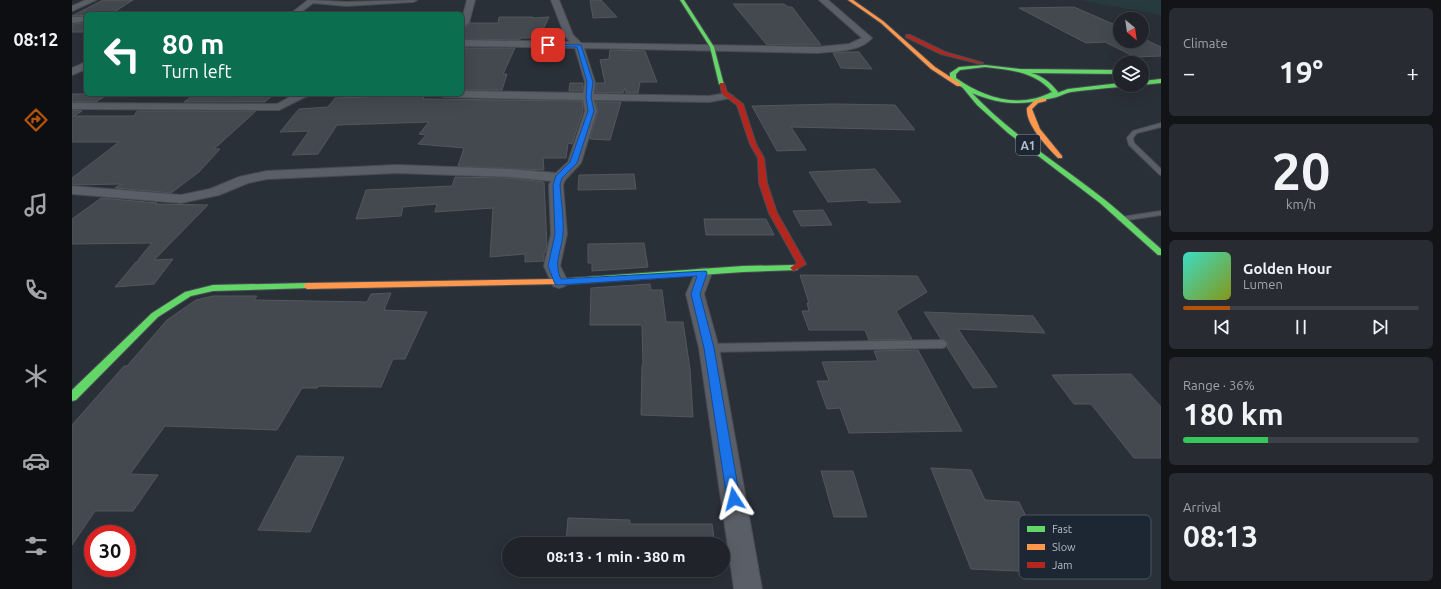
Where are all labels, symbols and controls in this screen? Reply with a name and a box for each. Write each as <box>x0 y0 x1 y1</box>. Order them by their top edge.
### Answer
north arrow <box>1113 12 1149 48</box>
map controls <box>1113 12 1149 92</box>
icon: left <box>96 28 148 80</box>
text: 80 m <box>162 28 224 59</box>
pin <box>531 28 565 62</box>
text: 08:12 <box>13 29 59 49</box>
icon: arrive <box>537 34 559 56</box>
text: Climate <box>1183 36 1228 50</box>
text: 19° <box>1279 55 1323 89</box>
button: layers <box>1113 56 1149 92</box>
text: − <box>1183 60 1195 85</box>
text: + <box>1407 60 1419 85</box>
text: Turn left <box>162 61 232 81</box>
icon: directions <box>22 106 50 134</box>
road number: A1 <box>1016 135 1040 155</box>
text: 20 <box>1272 142 1330 200</box>
icon: music <box>22 191 50 219</box>
text: km/h <box>1286 197 1316 211</box>
text: Golden Hour <box>1243 260 1332 277</box>
icon: phone <box>22 276 50 304</box>
text: Lumen <box>1243 277 1283 291</box>
icon: previous <box>1211 316 1233 338</box>
icon: pause <box>1290 316 1312 338</box>
icon: next <box>1369 316 1391 338</box>
icon: climate <box>22 362 50 390</box>
text: Range · 36% <box>1183 378 1255 392</box>
text: 180 km <box>1183 397 1284 431</box>
icon: car <box>22 447 50 475</box>
position arrow <box>713 478 755 520</box>
text: Arrival <box>1183 500 1221 514</box>
legend <box>1019 515 1151 579</box>
text: 08:13 <box>1183 519 1258 553</box>
text: Fast <box>1052 523 1073 535</box>
speed limit sign: 30 <box>84 525 136 577</box>
icon: filters <box>22 532 50 560</box>
text: Slow <box>1052 541 1076 553</box>
text: 08:13 · 1 min · 380 m <box>547 548 685 565</box>
text: Jam <box>1052 559 1073 571</box>

